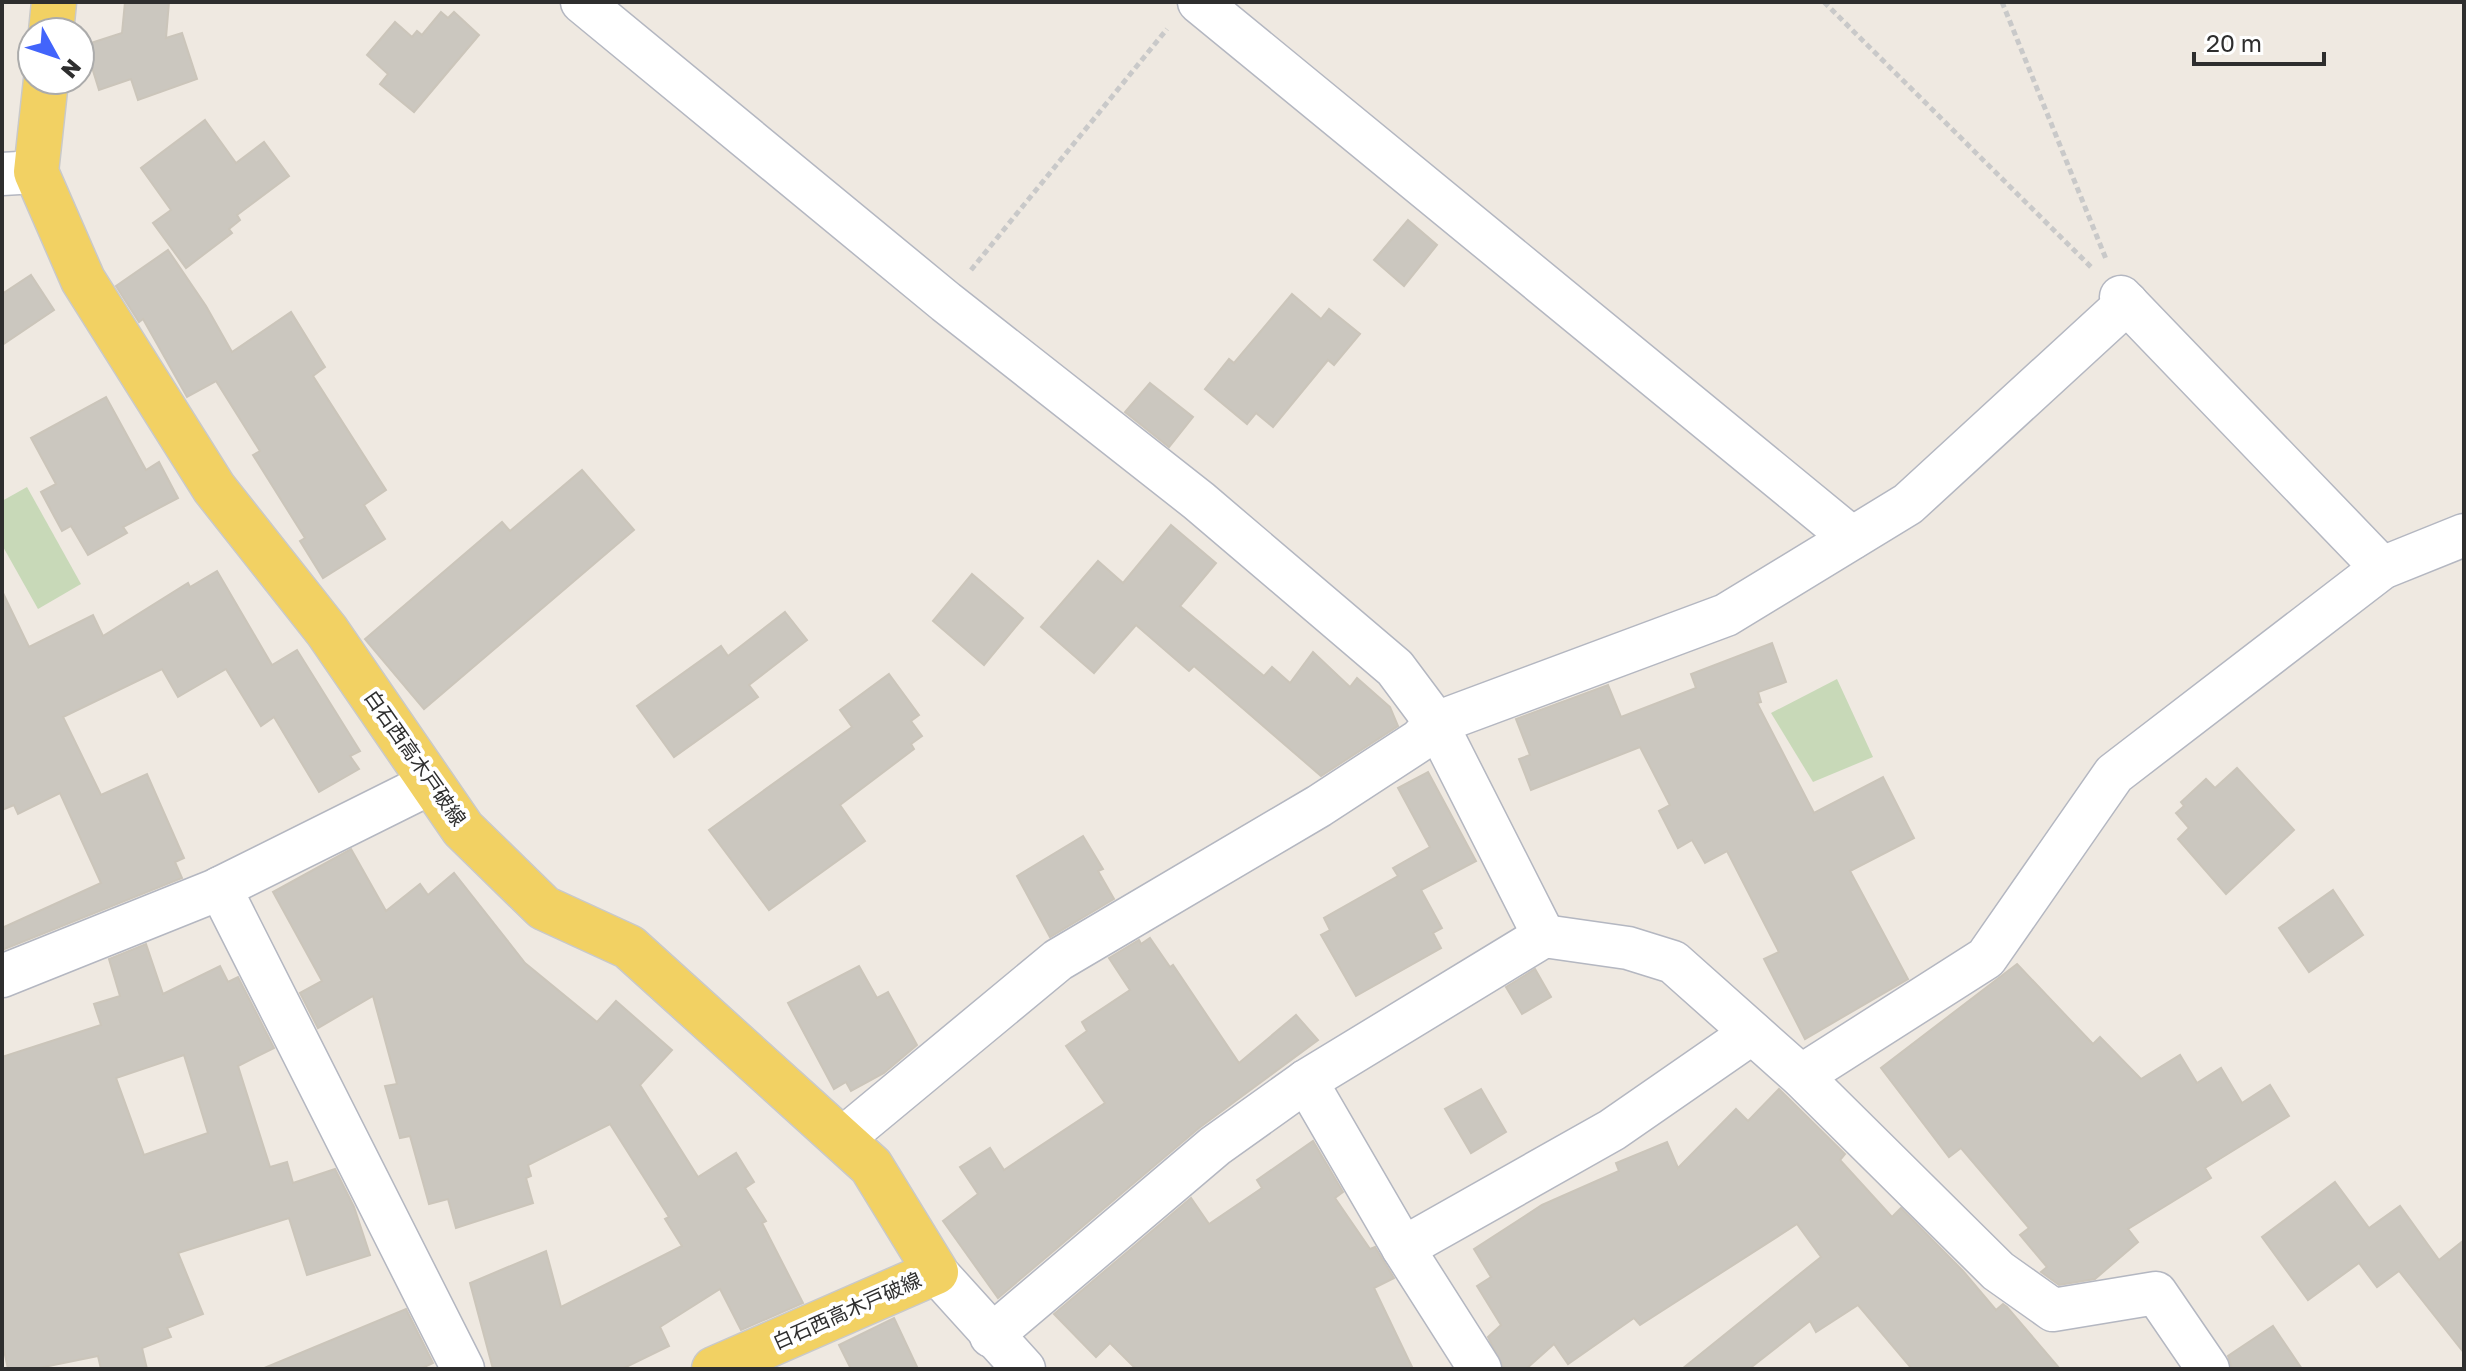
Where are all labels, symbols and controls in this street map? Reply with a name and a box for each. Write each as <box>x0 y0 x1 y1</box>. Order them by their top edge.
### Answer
north arrow <box>16 16 96 96</box>
scale bar <box>2194 16 2324 66</box>
text: 20 m <box>2206 28 2262 57</box>
text: N <box>56 54 87 84</box>
street label: 白石西高木戸破線 <box>360 685 472 830</box>
street label: 白石西高木戸破線 <box>769 1267 925 1354</box>

